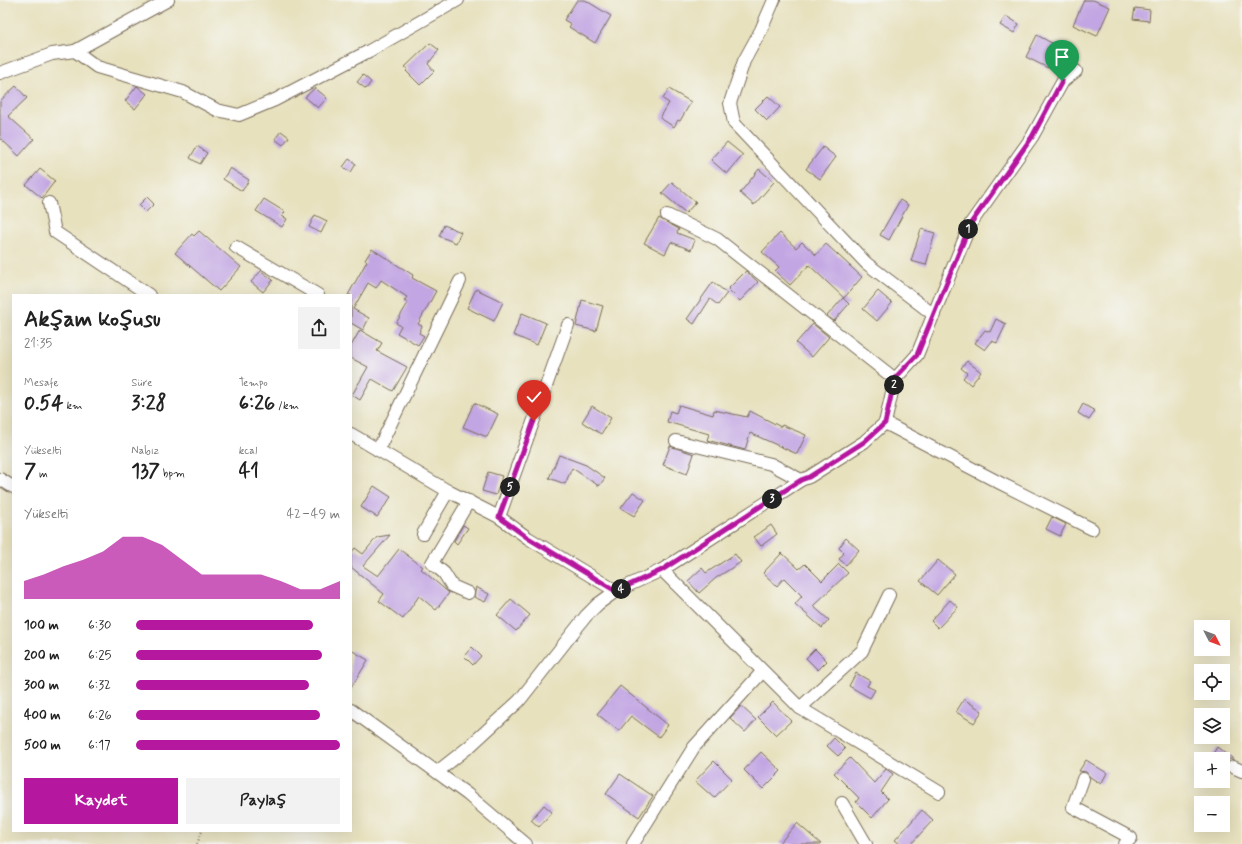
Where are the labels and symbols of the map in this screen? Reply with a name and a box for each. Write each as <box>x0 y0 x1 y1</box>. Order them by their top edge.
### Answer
pin <box>1045 40 1079 81</box>
pin: 1 <box>958 219 978 239</box>
pin: 2 <box>884 375 904 395</box>
pin <box>517 380 551 421</box>
pin: 5 <box>500 477 520 497</box>
pin: 3 <box>762 489 782 509</box>
pin: 4 <box>611 579 631 599</box>
north arrow <box>1194 620 1230 656</box>

